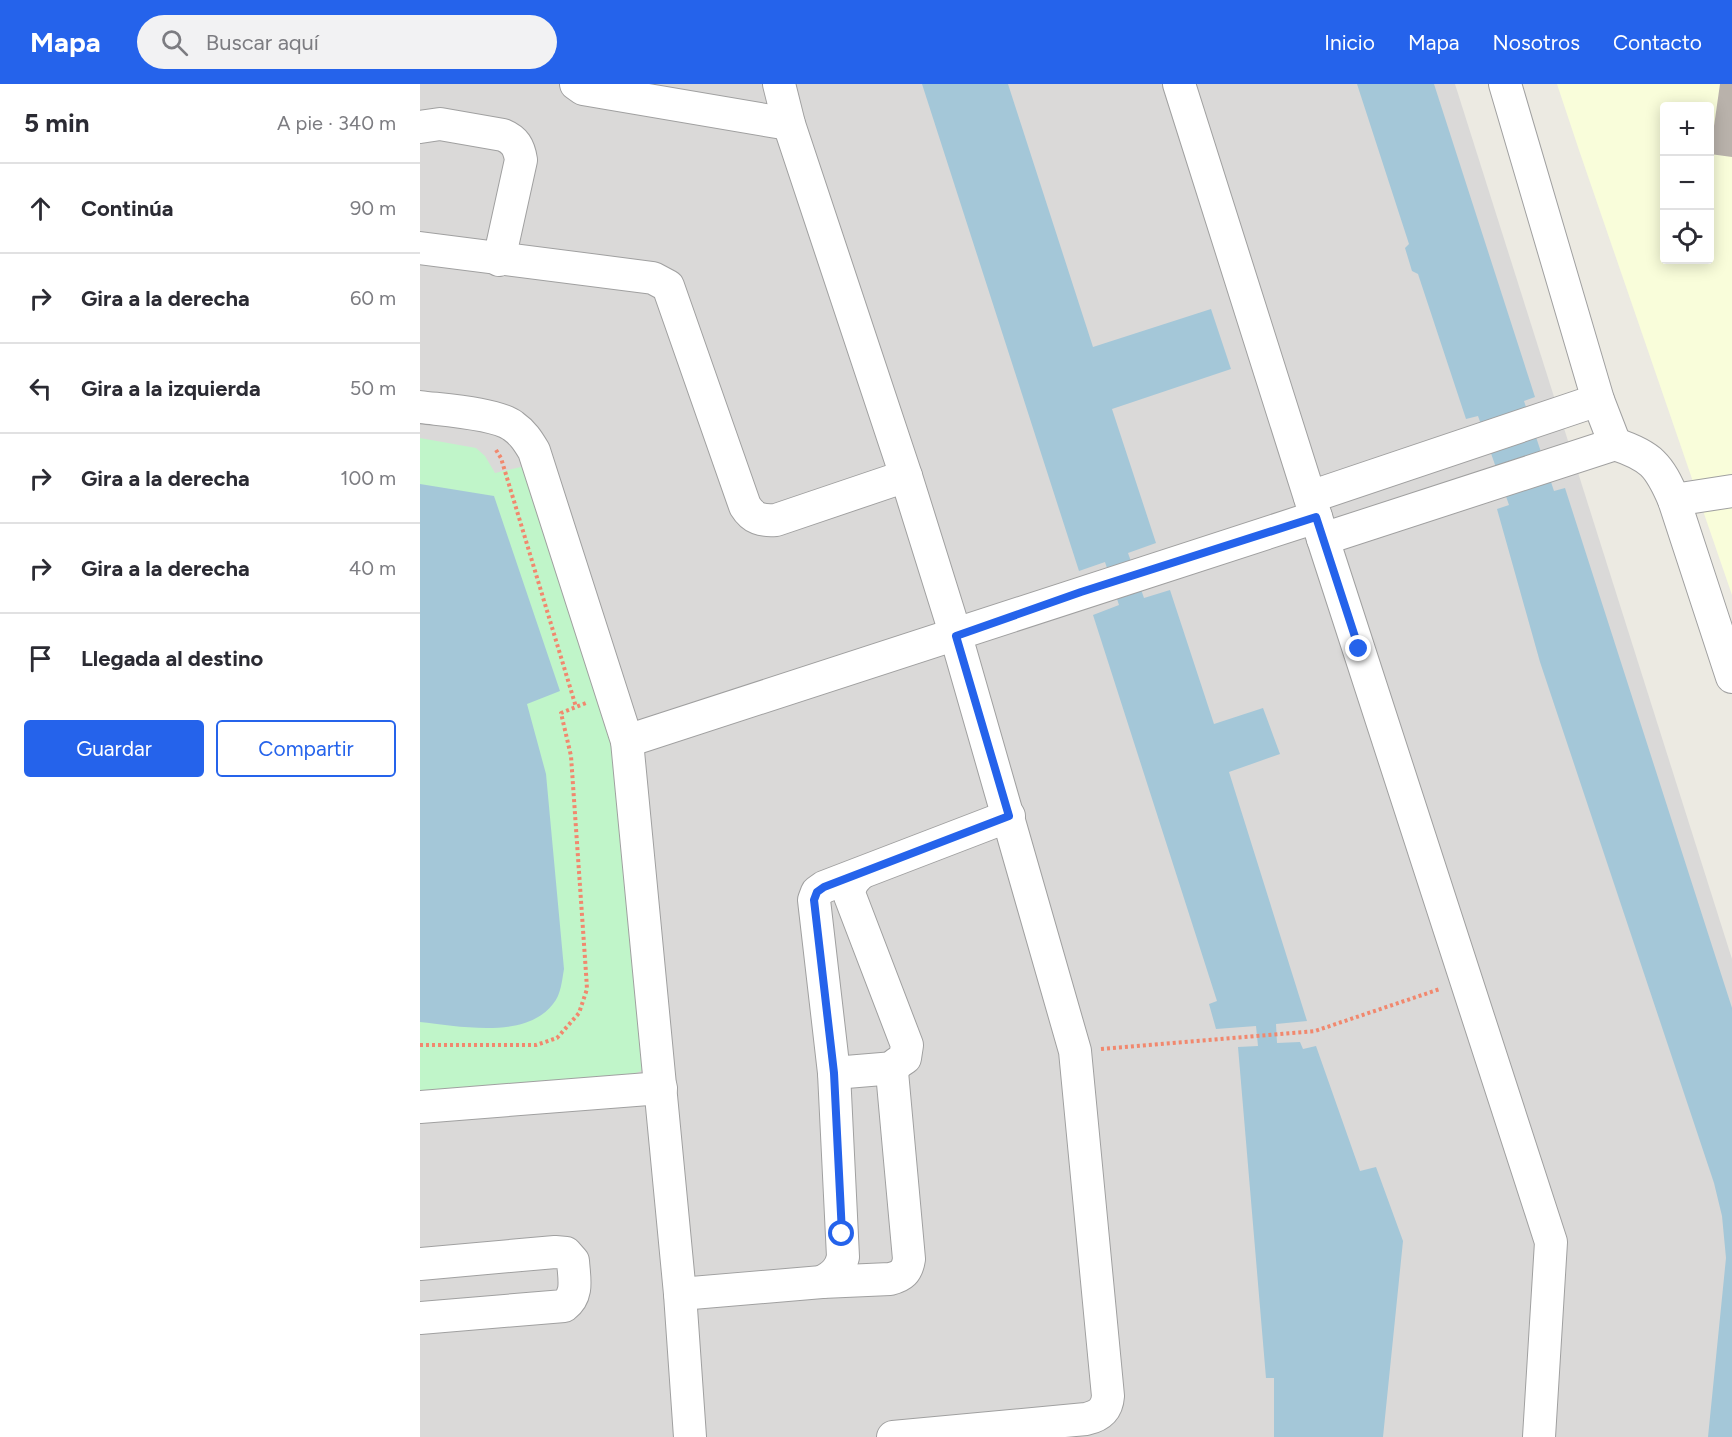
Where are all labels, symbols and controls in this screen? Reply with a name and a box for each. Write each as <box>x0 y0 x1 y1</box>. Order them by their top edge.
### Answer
search box <box>137 15 557 69</box>
text: Mapa <box>30 25 101 59</box>
icon: search <box>158 26 191 59</box>
text: Buscar aquí <box>206 29 319 56</box>
text: Inicio <box>1324 30 1375 55</box>
text: Mapa <box>1408 30 1460 55</box>
text: Nosotros <box>1493 30 1580 55</box>
text: Contacto <box>1613 30 1702 55</box>
map controls <box>1660 102 1714 264</box>
button: + <box>1660 102 1714 156</box>
text: 5 min <box>24 107 90 139</box>
text: A pie · 340 m <box>277 111 396 135</box>
button: − <box>1660 156 1714 210</box>
icon: ahead <box>24 192 57 225</box>
text: Continúa <box>81 195 174 222</box>
text: 90 m <box>350 196 396 220</box>
button: locate <box>1660 210 1714 264</box>
icon: right <box>24 282 57 315</box>
text: Gira a la derecha <box>81 285 250 312</box>
text: 60 m <box>350 286 396 310</box>
icon: left <box>24 372 57 405</box>
text: Gira a la izquierda <box>81 375 261 402</box>
text: 50 m <box>350 376 396 400</box>
icon: right <box>24 462 57 495</box>
text: Gira a la derecha <box>81 465 250 492</box>
text: 100 m <box>340 466 396 490</box>
icon: right <box>24 552 57 585</box>
text: Gira a la derecha <box>81 555 250 582</box>
text: 40 m <box>349 556 396 580</box>
route end <box>1345 635 1371 661</box>
icon: arrive <box>24 642 57 675</box>
text: Llegada al destino <box>81 645 263 672</box>
button: Guardar <box>24 720 204 777</box>
button: Compartir <box>216 720 396 777</box>
route start <box>828 1220 854 1246</box>

